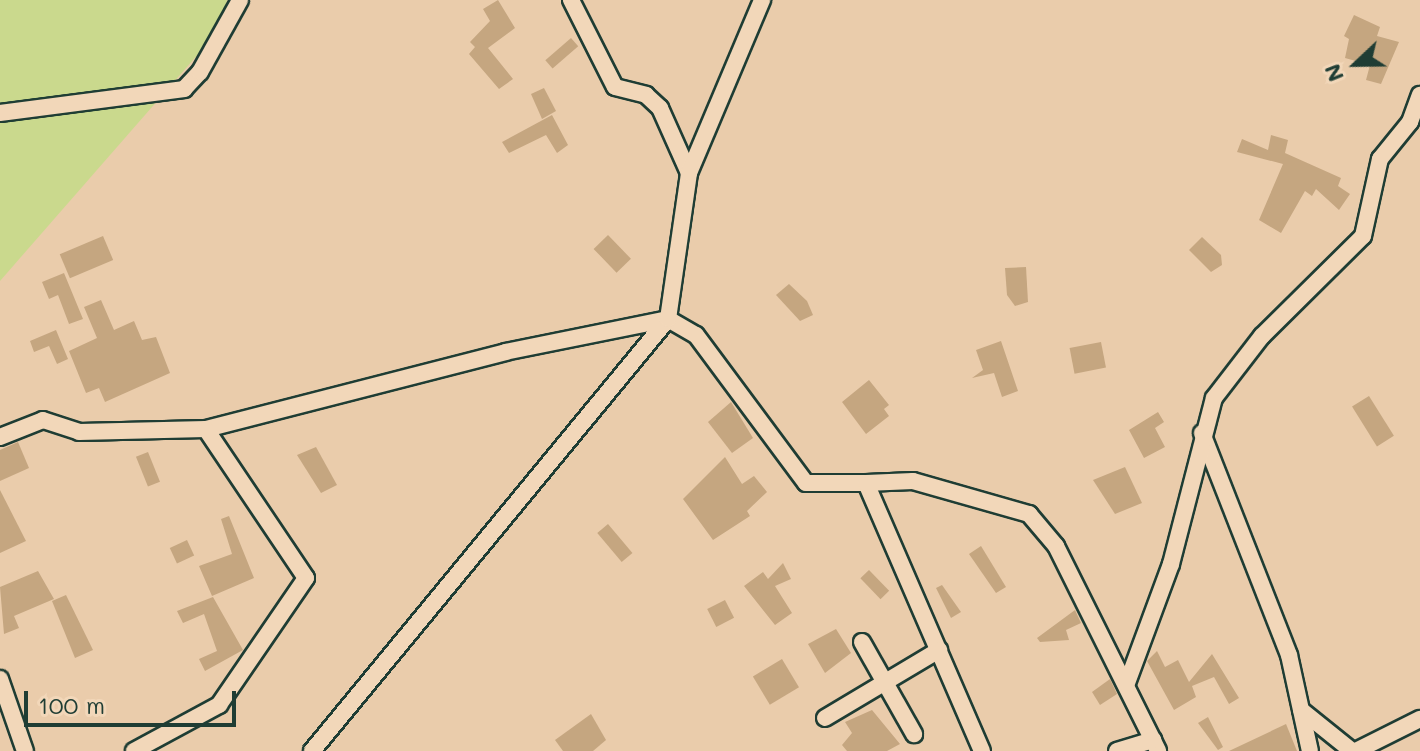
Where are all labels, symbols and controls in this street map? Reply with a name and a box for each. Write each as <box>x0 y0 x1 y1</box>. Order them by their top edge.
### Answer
north arrow <box>1316 24 1396 104</box>
text: N <box>1317 60 1350 86</box>
scale bar <box>28 675 240 725</box>
text: 100 m <box>38 689 105 720</box>

